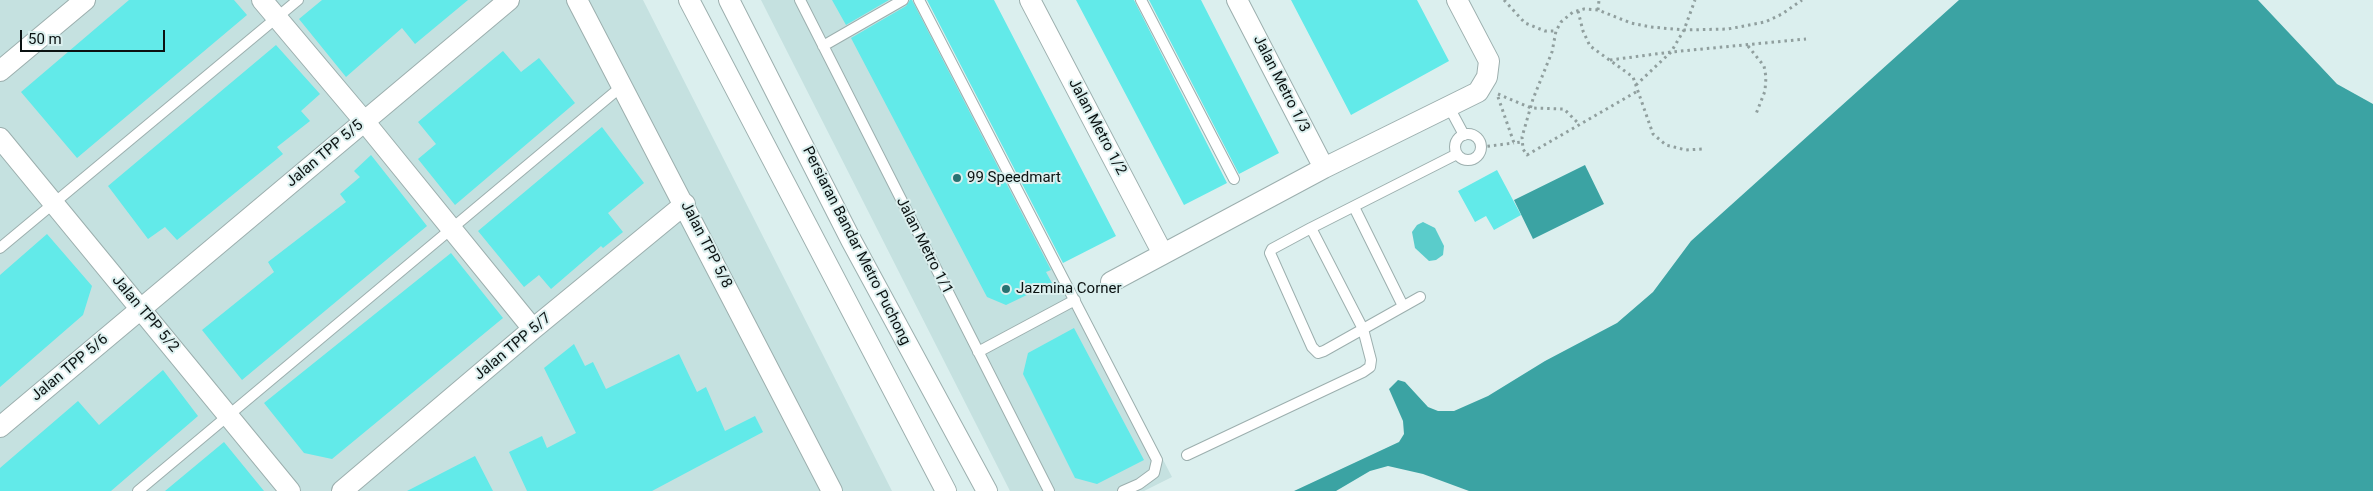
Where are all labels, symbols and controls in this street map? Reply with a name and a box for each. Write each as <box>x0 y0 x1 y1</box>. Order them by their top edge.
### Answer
scale bar <box>22 20 168 52</box>
text: 50 m <box>28 30 62 48</box>
street label: Jalan Metro 1/3 <box>1249 32 1313 136</box>
street label: Jalan Metro 1/2 <box>1064 76 1130 178</box>
street label: Jalan TPP 5/5 <box>283 117 367 191</box>
street label: Persiaran Bandar Metro Puchong <box>798 144 914 348</box>
place label: 99 Speedmart <box>967 169 1061 187</box>
marker: 99 Speedmart <box>951 172 963 184</box>
street label: Jalan Metro 1/1 <box>892 194 956 298</box>
street label: Jalan TPP 5/8 <box>676 199 736 291</box>
street label: Jalan TPP 5/2 <box>108 272 182 356</box>
place label: Jazmina Corner <box>1016 280 1122 298</box>
marker: Jazmina Corner <box>1000 283 1012 295</box>
street label: Jalan TPP 5/7 <box>471 310 555 384</box>
street label: Jalan TPP 5/6 <box>28 331 112 405</box>

